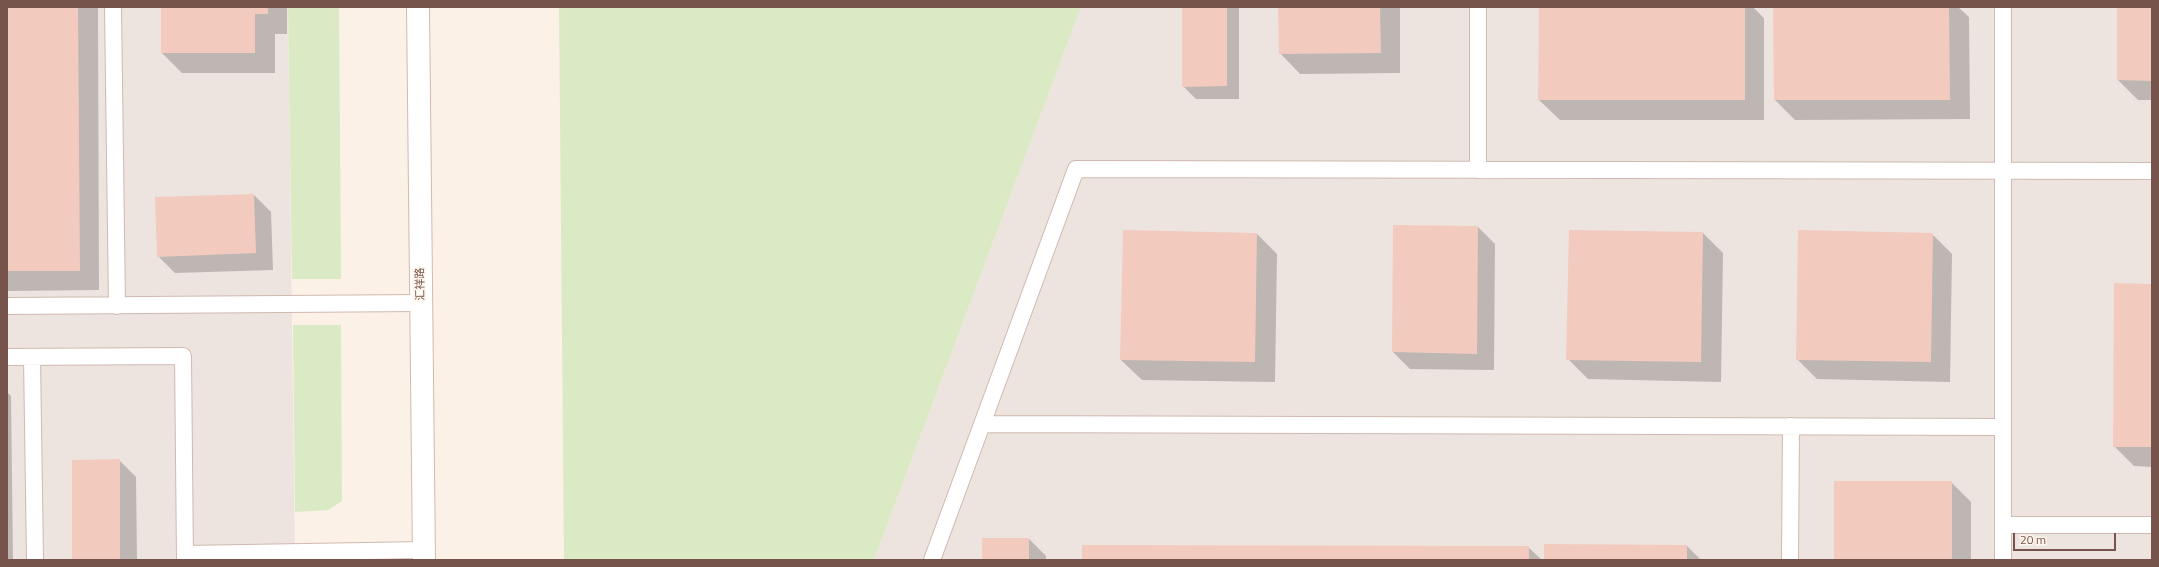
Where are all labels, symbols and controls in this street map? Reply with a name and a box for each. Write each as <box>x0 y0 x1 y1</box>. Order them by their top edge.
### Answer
street label: 汇祥路 <box>414 267 428 301</box>
scale bar <box>2015 525 2118 551</box>
text: 20 m <box>2020 530 2046 549</box>

